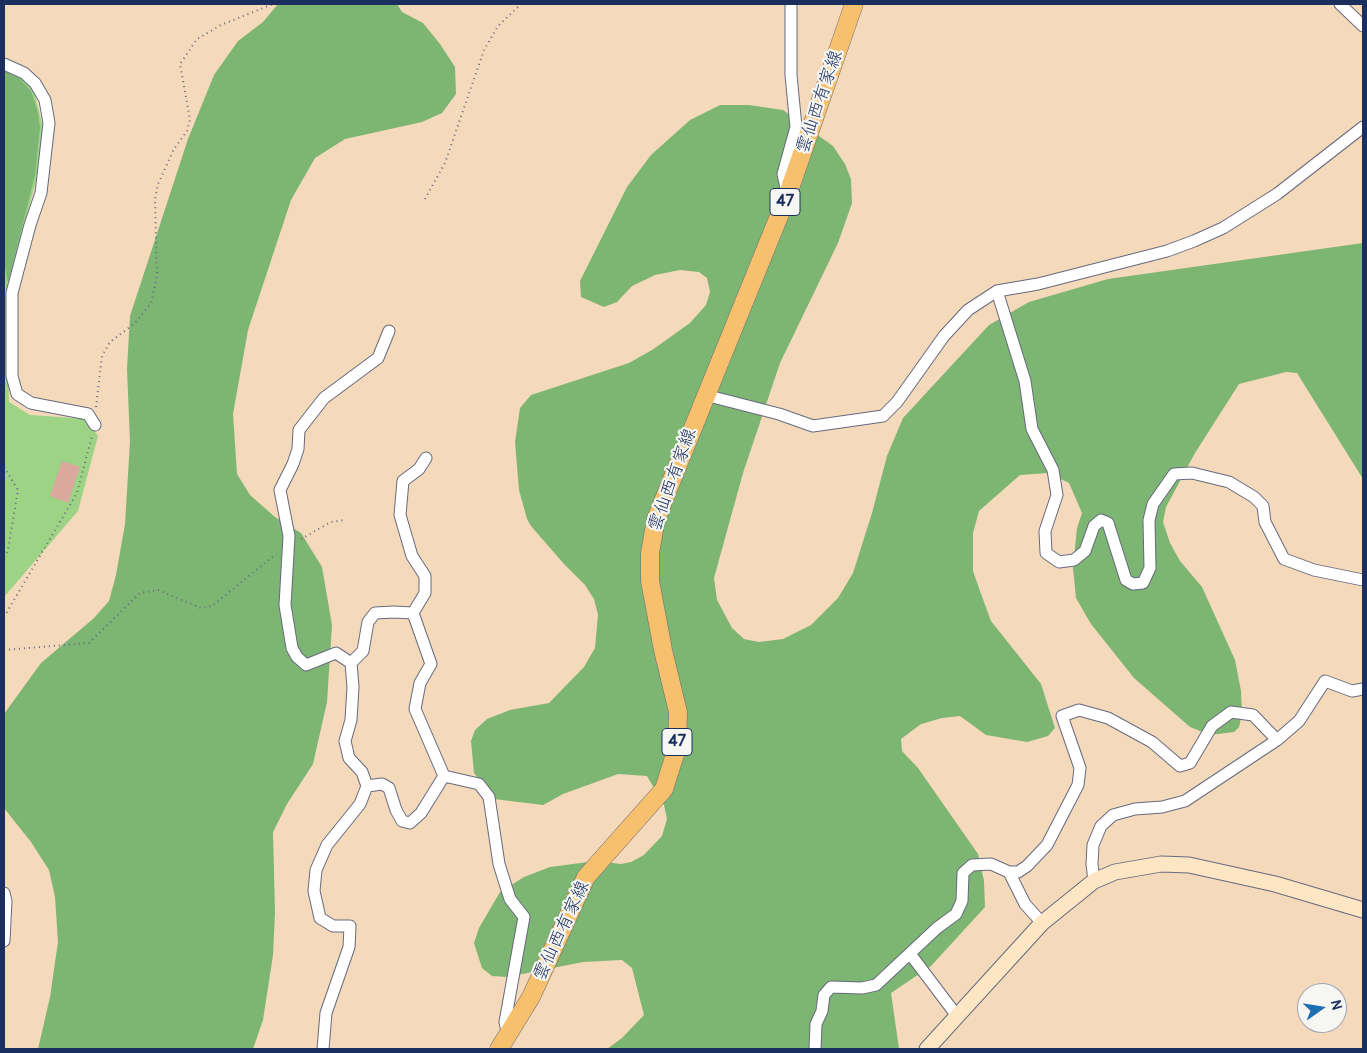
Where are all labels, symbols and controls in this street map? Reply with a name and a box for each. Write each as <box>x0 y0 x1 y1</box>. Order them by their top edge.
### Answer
street label: 雲仙西有家線 <box>792 47 848 157</box>
road number: 47 <box>770 188 800 216</box>
street label: 雲仙西有家線 <box>644 426 702 534</box>
road number: 47 <box>662 729 692 756</box>
street label: 雲仙西有家線 <box>529 877 595 985</box>
north arrow <box>1297 983 1347 1033</box>
text: N <box>1327 998 1345 1011</box>

